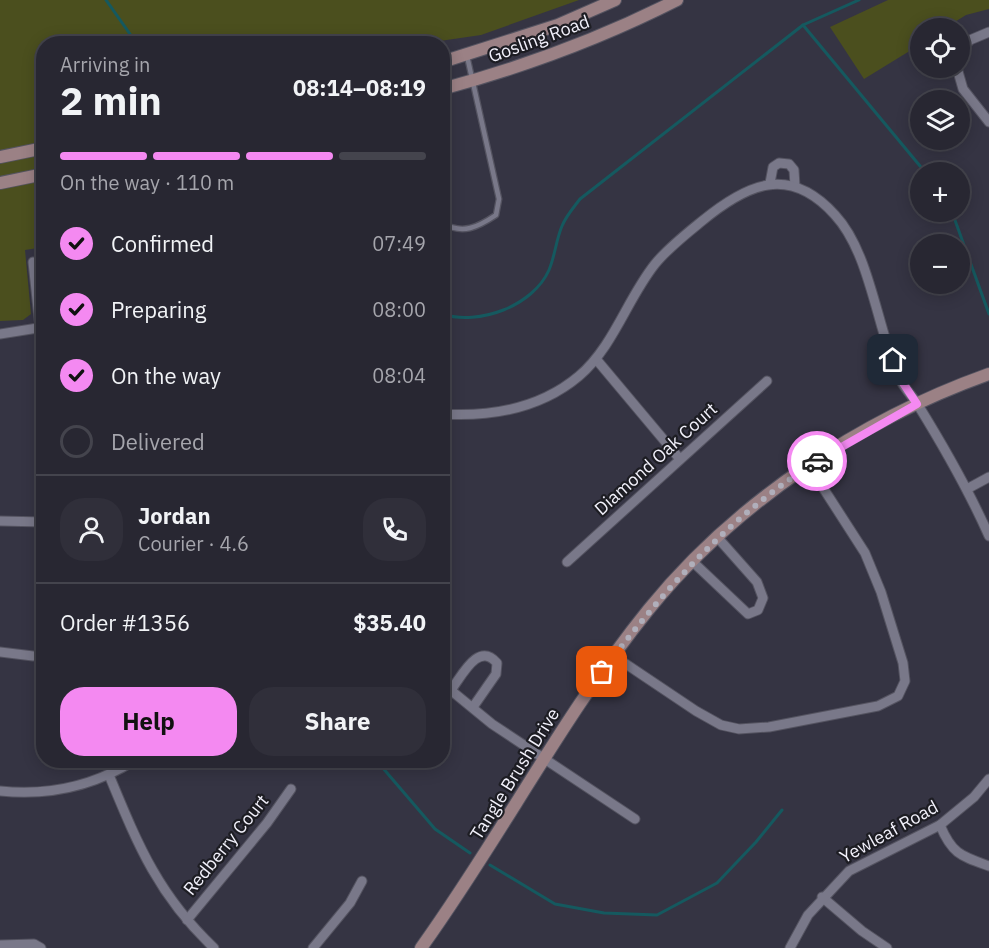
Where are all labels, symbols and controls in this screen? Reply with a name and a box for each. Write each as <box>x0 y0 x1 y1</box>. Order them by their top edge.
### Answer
street label: Gosling Road <box>485 10 593 67</box>
map controls <box>910 18 970 294</box>
button: locate <box>910 18 970 78</box>
text: Arriving in <box>60 51 150 78</box>
text: 08:14–08:19 <box>293 73 426 102</box>
text: 2 min <box>60 75 162 126</box>
button: layers <box>910 90 970 150</box>
button: + <box>910 162 970 222</box>
text: On the way · 110 m <box>60 169 234 196</box>
icon: check <box>60 227 93 260</box>
text: Confirmed <box>111 229 214 258</box>
text: 07:49 <box>372 230 426 257</box>
button: − <box>910 234 970 294</box>
icon: check <box>60 293 93 326</box>
text: Preparing <box>111 295 206 324</box>
text: 08:00 <box>372 296 426 323</box>
pin <box>867 334 918 385</box>
icon: home <box>876 343 909 376</box>
icon: check <box>60 359 93 392</box>
text: On the way <box>111 361 221 390</box>
text: 08:04 <box>372 362 426 389</box>
street label: Diamond Oak Court <box>589 397 722 520</box>
text: Delivered <box>111 427 205 456</box>
courier <box>787 431 847 491</box>
icon: car <box>801 445 834 478</box>
button: person <box>60 498 123 561</box>
button: phone <box>363 498 426 561</box>
text: Jordan <box>138 501 211 530</box>
text: Courier · 4.6 <box>138 530 249 557</box>
text: Order #1356 <box>60 608 190 637</box>
text: $35.40 <box>353 608 426 637</box>
pin <box>576 646 627 697</box>
icon: bag <box>585 655 618 688</box>
button: Help <box>60 687 237 756</box>
button: Share <box>249 687 426 756</box>
street label: Tangle Brush Drive <box>465 704 564 844</box>
street label: Redberry Court <box>178 790 273 900</box>
street label: Yewleaf Road <box>835 795 942 868</box>

